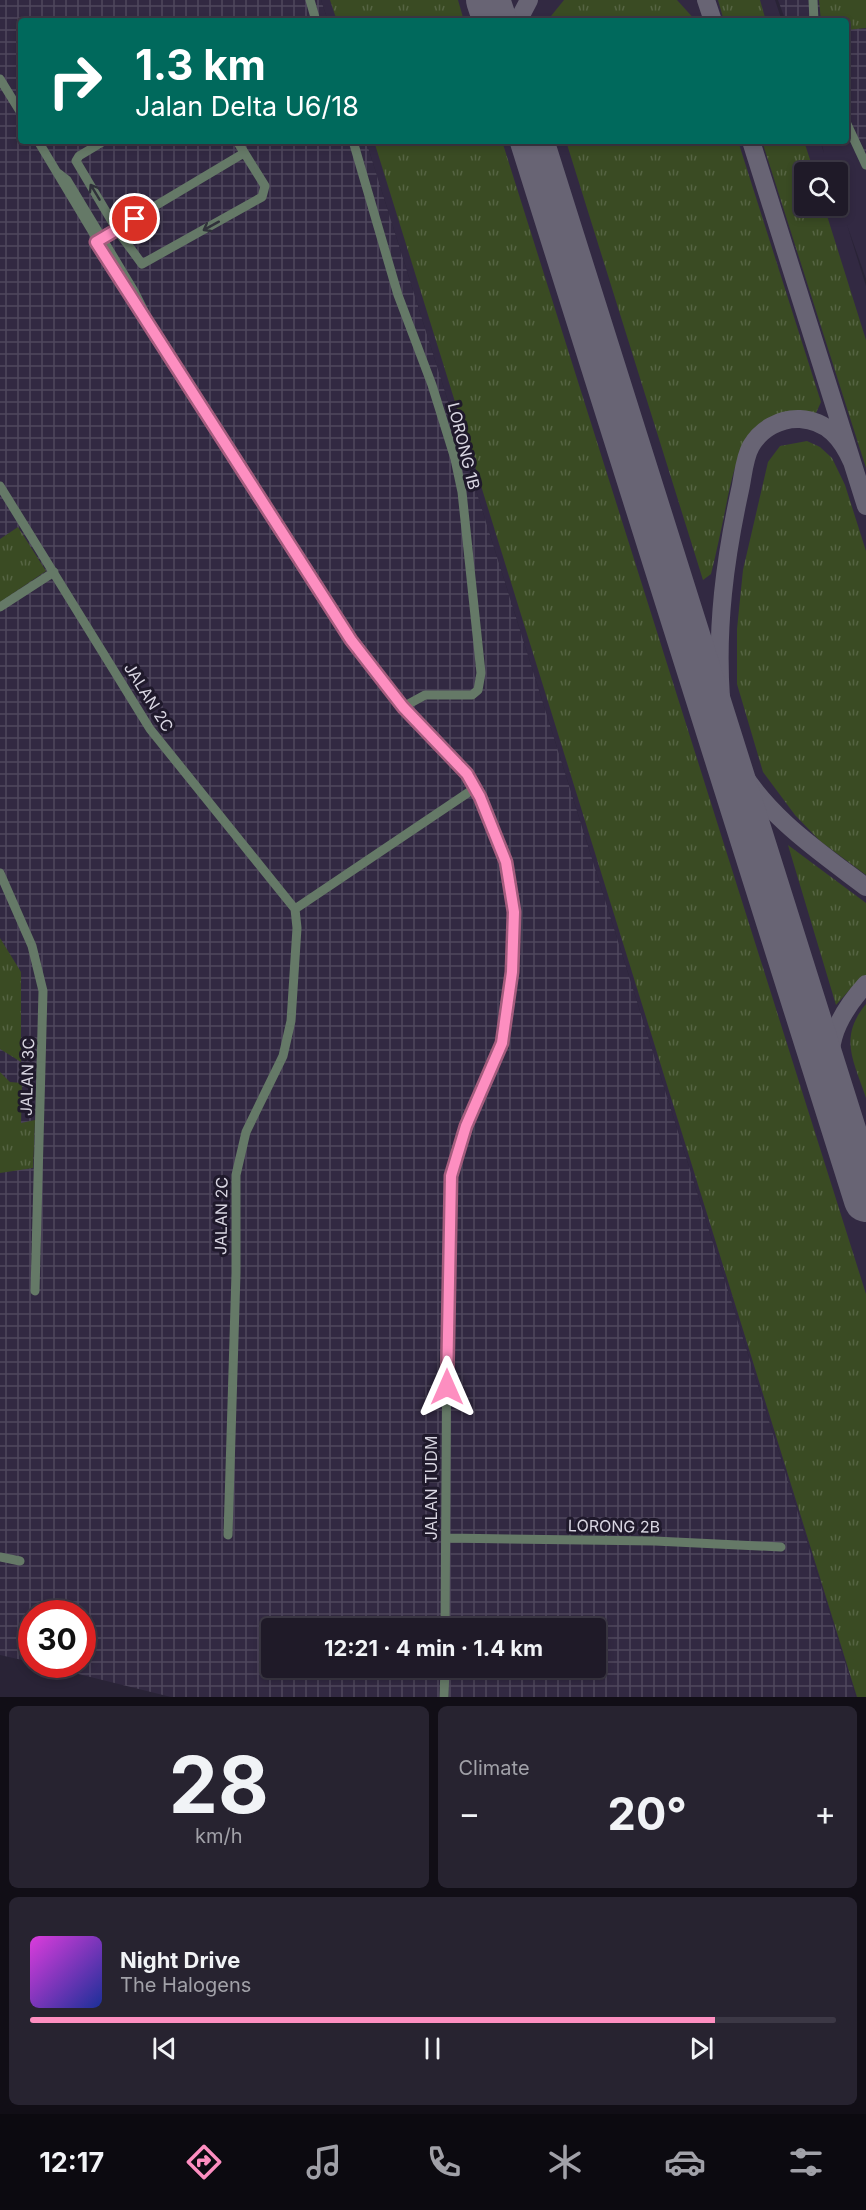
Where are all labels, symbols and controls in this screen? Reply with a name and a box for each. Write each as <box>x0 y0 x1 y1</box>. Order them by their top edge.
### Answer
text: 1.3 km <box>135 39 266 90</box>
icon: right <box>36 42 114 120</box>
text: Jalan Delta U6/18 <box>135 90 359 123</box>
map controls <box>794 162 848 216</box>
button: search <box>794 162 848 216</box>
one-way arrow <box>88 184 100 201</box>
pin <box>109 193 160 244</box>
icon: arrive <box>118 202 151 235</box>
one-way arrow <box>203 220 220 232</box>
street label: LORONG 1B <box>444 400 484 492</box>
street label: JALAN 2C <box>120 659 178 735</box>
street label: JALAN 3C <box>16 1038 38 1116</box>
street label: JALAN 2C <box>210 1177 232 1255</box>
position arrow <box>415 1355 479 1419</box>
street label: JALAN TUDM <box>421 1436 441 1540</box>
street label: LORONG 2B <box>568 1515 660 1537</box>
speed limit sign: 30 <box>18 1600 96 1678</box>
text: 12:21 · 4 min · 1.4 km <box>324 1635 543 1661</box>
text: 28 <box>169 1737 269 1832</box>
text: Climate <box>459 1756 530 1780</box>
text: 20° <box>608 1786 687 1841</box>
text: − <box>459 1793 480 1833</box>
text: + <box>814 1793 836 1833</box>
text: km/h <box>195 1824 243 1848</box>
text: Night Drive <box>120 1947 240 1973</box>
text: The Halogens <box>120 1973 251 1997</box>
icon: previous <box>148 2032 181 2065</box>
icon: pause <box>416 2032 449 2065</box>
icon: next <box>685 2032 718 2065</box>
icon: directions <box>183 2141 225 2183</box>
icon: music <box>303 2141 345 2183</box>
icon: phone <box>423 2141 465 2183</box>
icon: climate <box>544 2141 586 2183</box>
icon: car <box>664 2141 706 2183</box>
icon: filters <box>785 2141 827 2183</box>
text: 12:17 <box>39 2146 104 2179</box>

